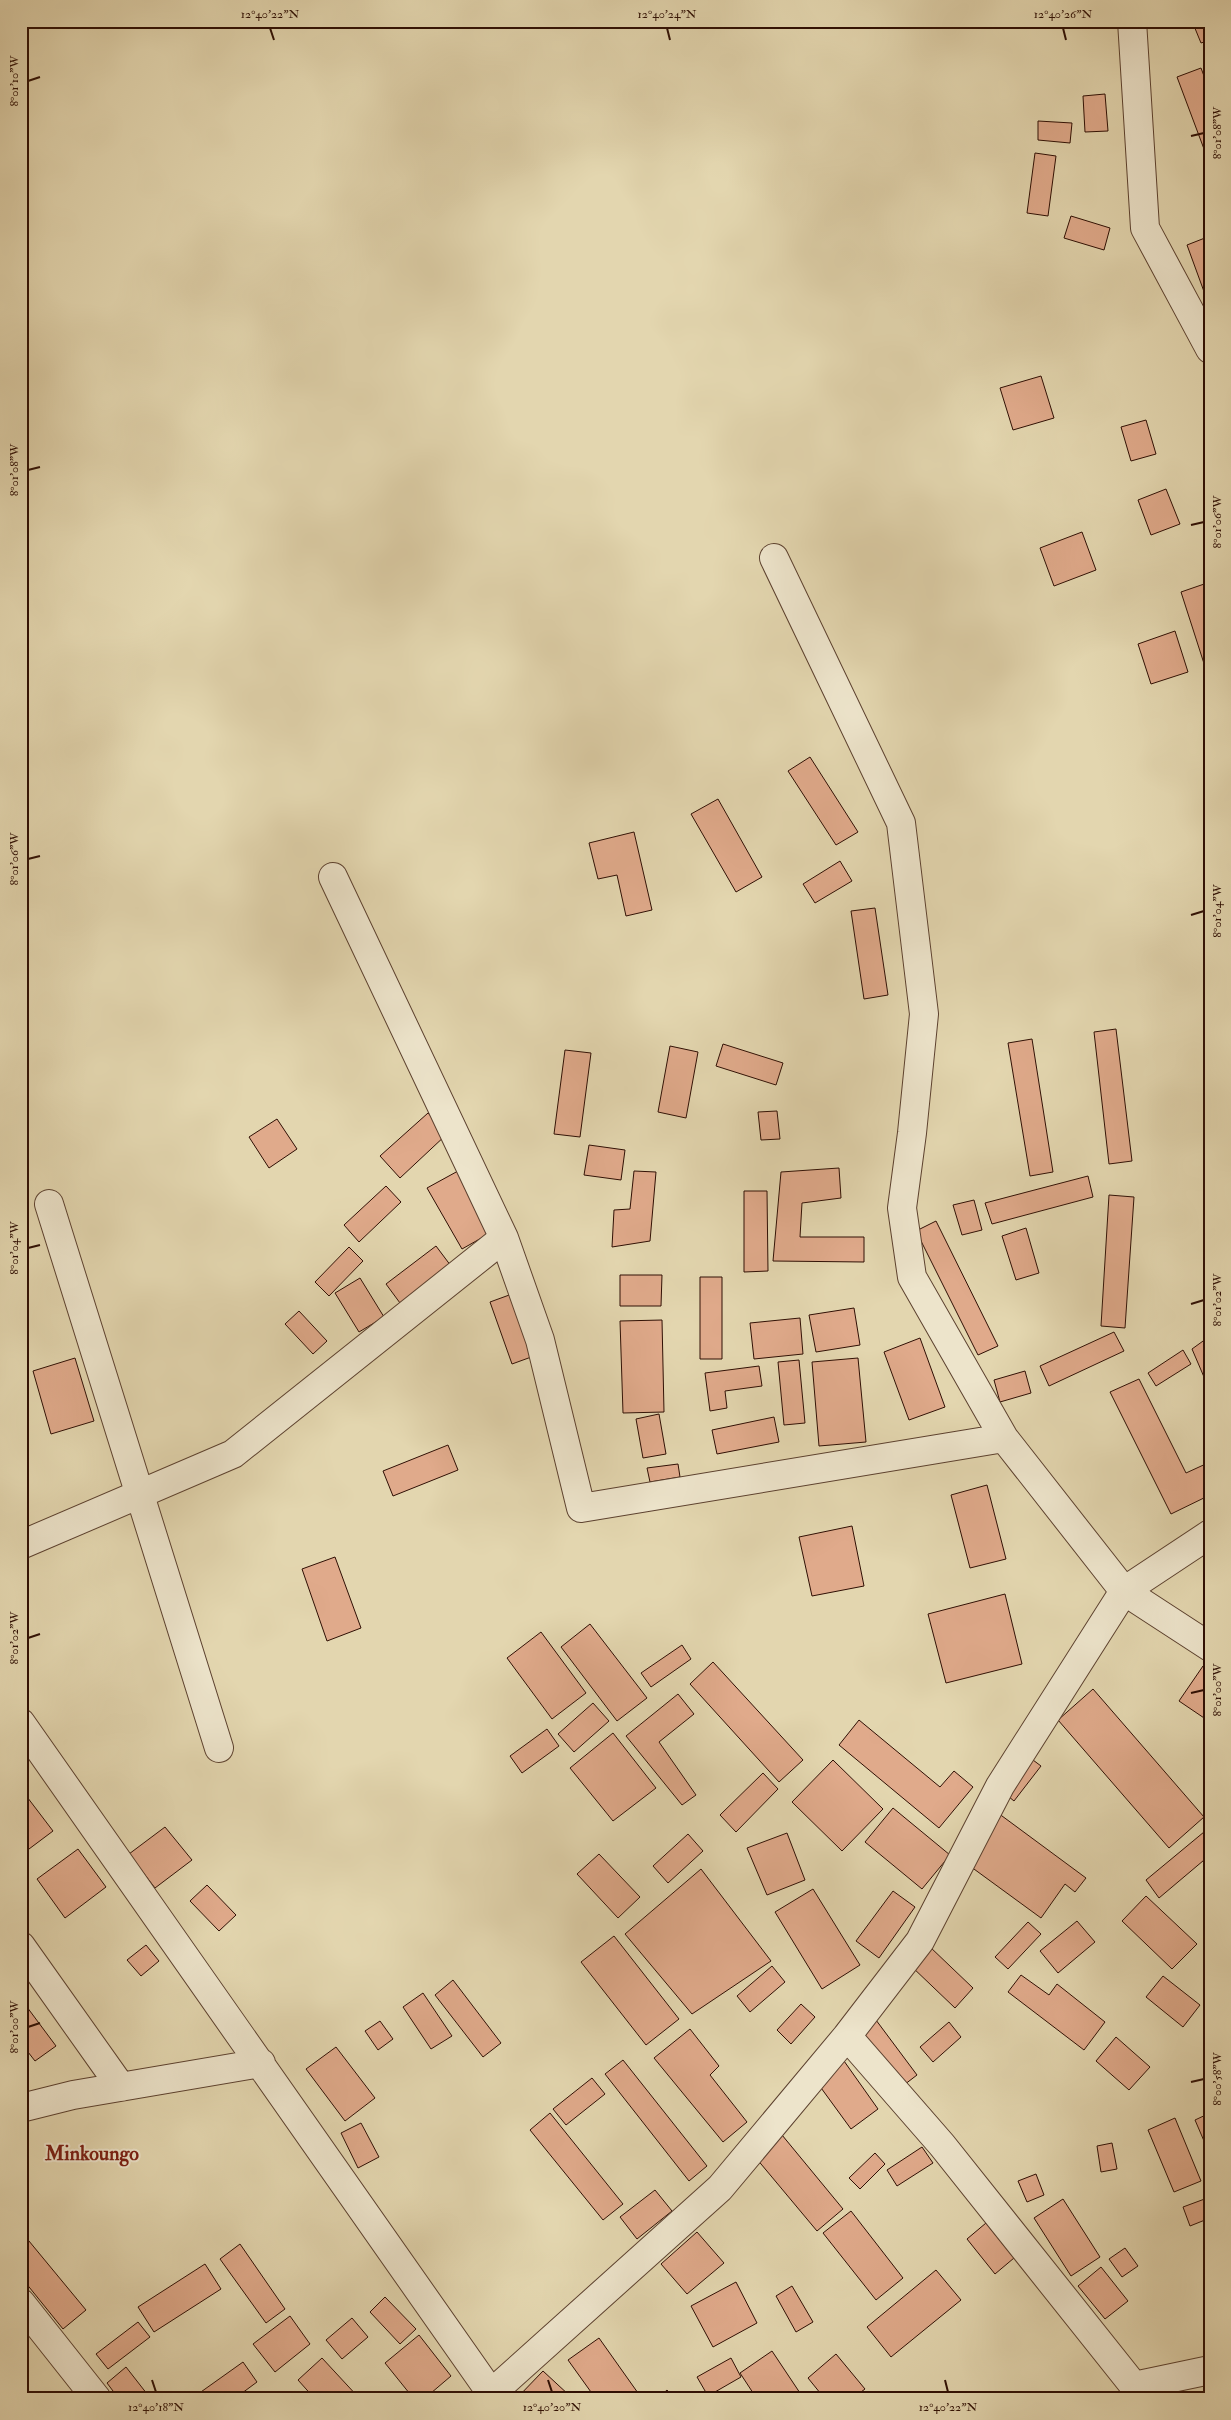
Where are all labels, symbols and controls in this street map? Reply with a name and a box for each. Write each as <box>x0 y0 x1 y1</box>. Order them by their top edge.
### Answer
text: 12°40'22"N <box>241 7 299 22</box>
text: 12°40'24"N <box>638 7 697 22</box>
text: 12°40'26"N <box>1034 7 1092 22</box>
text: 8°01'10"W <box>7 55 22 107</box>
text: 8°01'08"W <box>1210 106 1225 159</box>
text: 8°01'08"W <box>7 443 22 496</box>
text: 8°01'06"W <box>1210 495 1225 548</box>
text: 8°01'06"W <box>7 832 22 885</box>
text: 8°01'04"W <box>1210 884 1225 938</box>
text: 8°01'04"W <box>7 1221 22 1275</box>
text: 8°01'02"W <box>1210 1273 1225 1327</box>
text: 8°01'02"W <box>7 1611 22 1665</box>
text: 8°01'00"W <box>1210 1663 1225 1717</box>
text: 8°01'00"W <box>7 2000 22 2054</box>
text: 8°00'58"W <box>1210 2051 1225 2106</box>
district label: Minkoungo <box>44 2141 139 2167</box>
text: 12°40'18"N <box>128 2400 184 2415</box>
text: 12°40'20"N <box>523 2400 582 2415</box>
text: 12°40'22"N <box>919 2400 977 2415</box>

